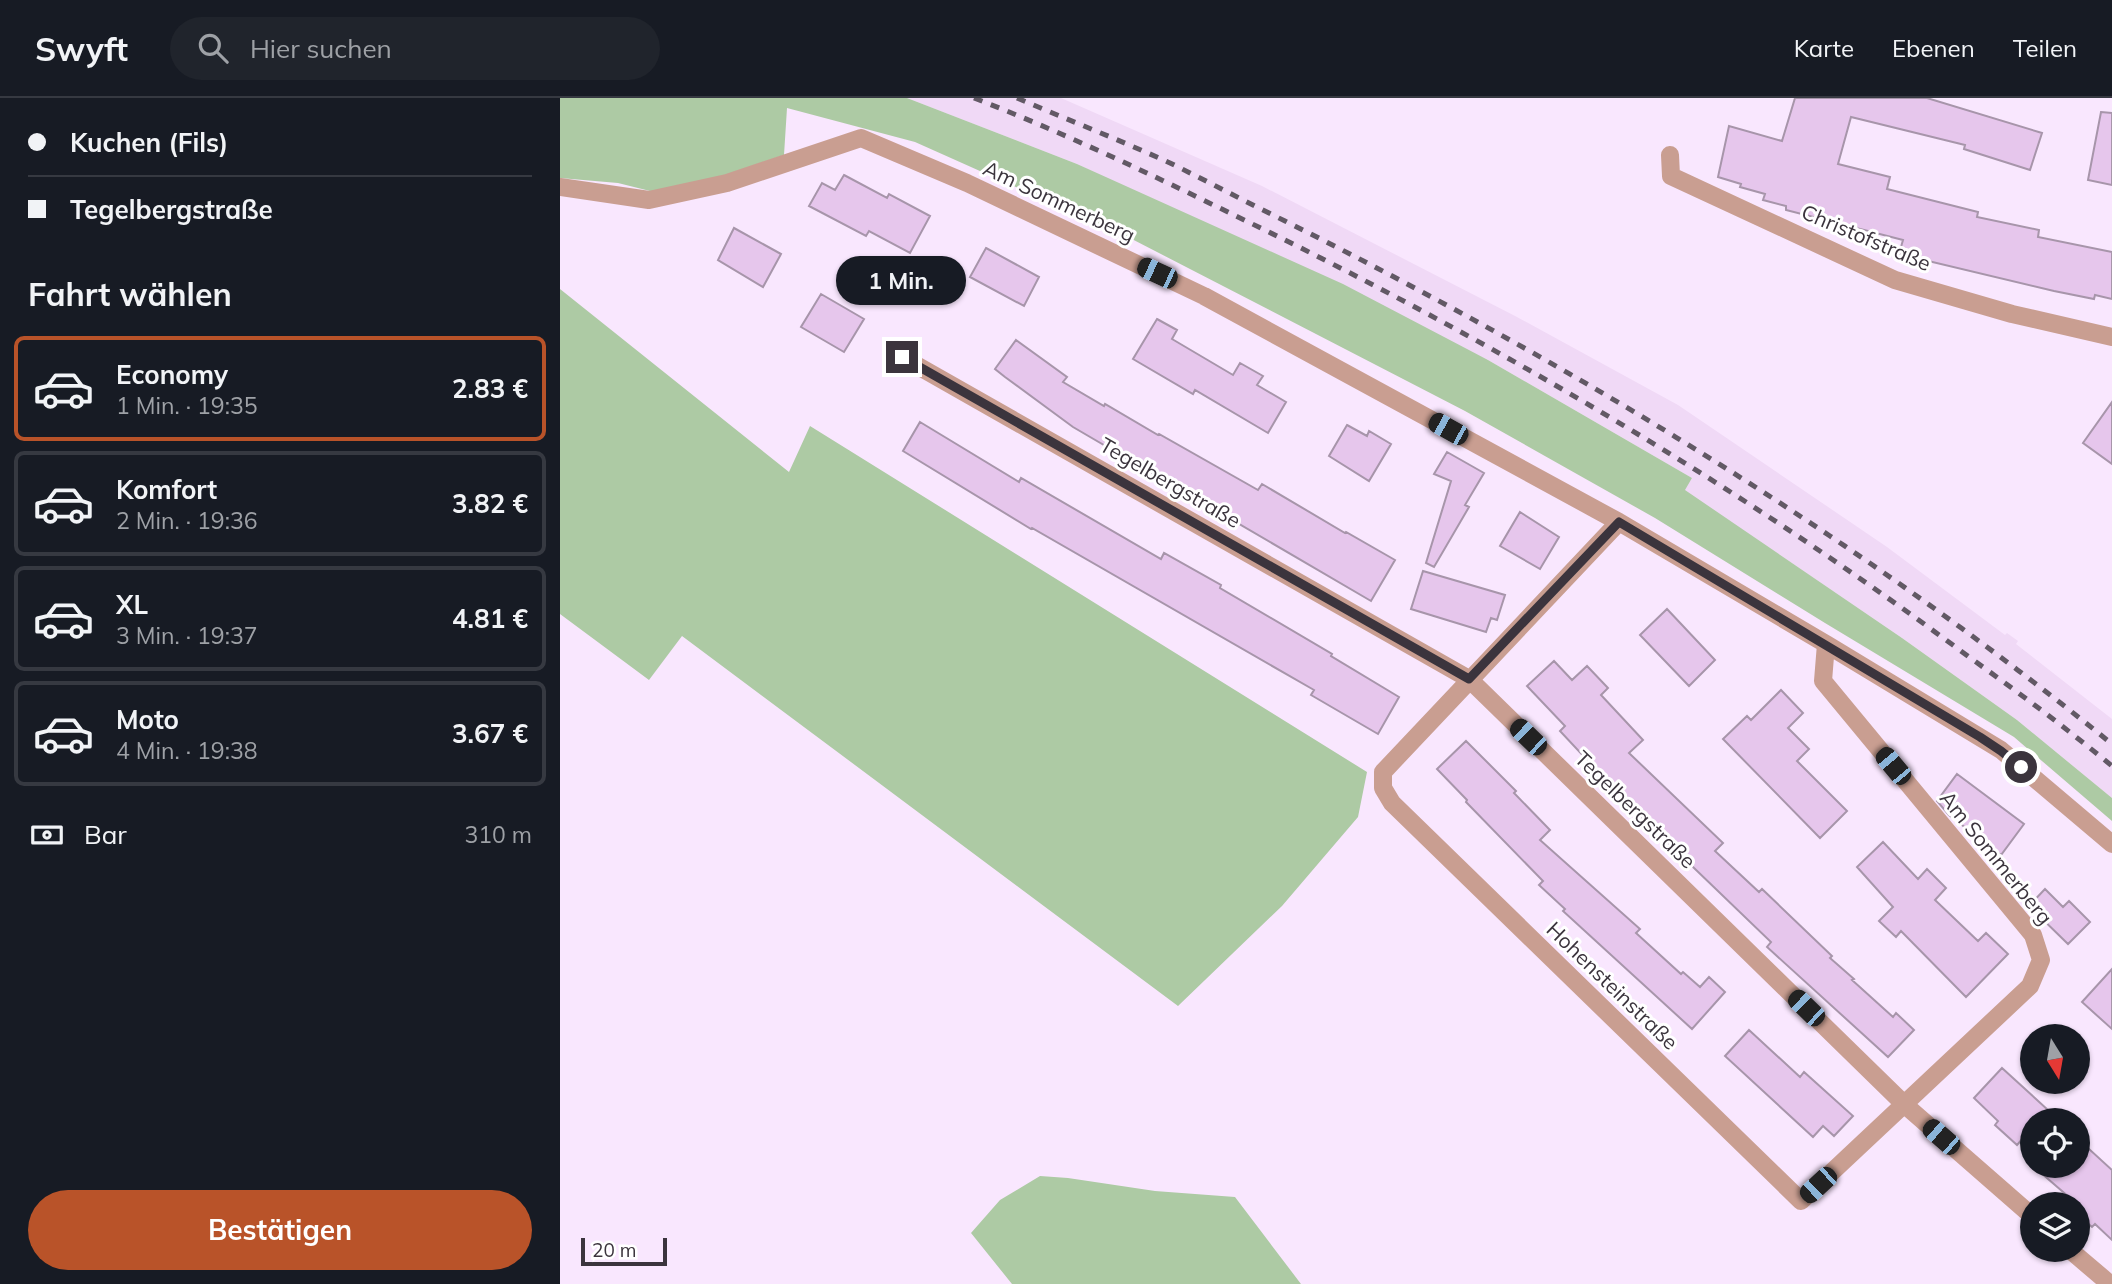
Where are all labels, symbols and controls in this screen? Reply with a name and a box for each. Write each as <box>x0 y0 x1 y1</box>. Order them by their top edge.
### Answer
search box <box>170 17 660 80</box>
text: Swyft <box>35 28 128 69</box>
icon: search <box>194 29 232 67</box>
text: Hier suchen <box>250 32 392 65</box>
text: Karte <box>1794 33 1854 63</box>
text: Ebenen <box>1892 33 1975 63</box>
text: Teilen <box>2013 33 2077 63</box>
text: Kuchen (Fils) <box>70 126 228 159</box>
street label: Am Sommerberg <box>979 155 1139 248</box>
text: Tegelbergstraße <box>70 193 273 226</box>
street label: Christofstraße <box>1798 198 1935 276</box>
car <box>1134 255 1181 291</box>
callout: 1 Min. <box>837 256 967 304</box>
text: 1 Min. <box>868 266 934 295</box>
text: Fahrt wählen <box>28 274 232 314</box>
route end <box>886 341 918 373</box>
icon: car <box>32 357 95 420</box>
text: Economy <box>116 358 228 391</box>
text: 2.83 € <box>452 372 528 405</box>
text: 1 Min. · 19:35 <box>116 391 258 420</box>
car <box>1425 410 1472 448</box>
street label: Tegelbergstraße <box>1095 431 1246 533</box>
icon: car <box>32 472 95 535</box>
text: Komfort <box>116 473 217 506</box>
text: 3.82 € <box>452 487 528 520</box>
text: 2 Min. · 19:36 <box>116 506 258 535</box>
icon: car <box>32 587 95 650</box>
text: XL <box>116 588 148 621</box>
text: 4.81 € <box>452 602 528 635</box>
text: 3 Min. · 19:37 <box>116 621 258 650</box>
icon: car <box>32 702 95 765</box>
text: Moto <box>116 703 179 736</box>
car <box>1506 715 1551 759</box>
text: 3.67 € <box>452 717 528 750</box>
text: 4 Min. · 19:38 <box>116 736 258 765</box>
car <box>1872 743 1915 789</box>
street label: Tegelbergstraße <box>1570 745 1702 874</box>
route start <box>2005 751 2037 783</box>
street label: Am Sommerberg <box>1935 785 2059 929</box>
icon: cash <box>28 816 66 854</box>
text: Bar <box>84 818 127 851</box>
text: 310 m <box>464 820 532 849</box>
street label: Hohensteinstraße <box>1541 916 1684 1055</box>
car <box>1784 986 1829 1030</box>
north arrow <box>2020 1024 2090 1094</box>
map controls <box>2020 1024 2090 1262</box>
button: locate <box>2020 1108 2090 1178</box>
car <box>1919 1115 1964 1159</box>
car <box>1796 1163 1841 1207</box>
button: Bestätigen <box>28 1190 532 1270</box>
button: layers <box>2020 1192 2090 1262</box>
scale bar <box>581 1235 667 1267</box>
text: 20 m <box>592 1238 636 1262</box>

